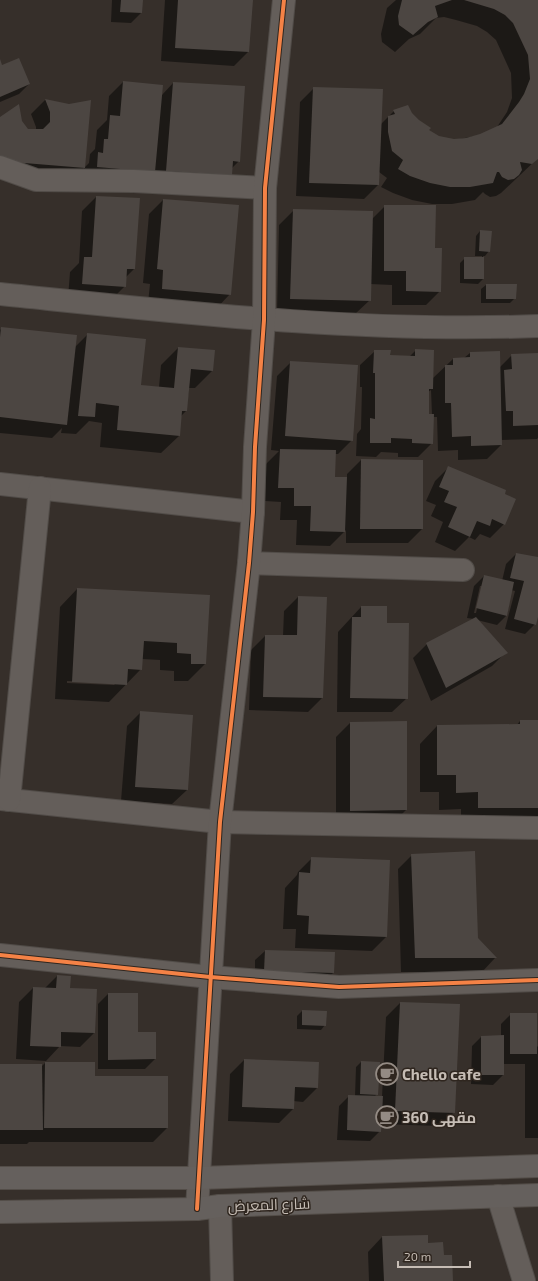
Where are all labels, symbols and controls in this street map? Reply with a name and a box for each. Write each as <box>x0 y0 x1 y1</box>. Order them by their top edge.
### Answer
cafe icon: Chello cafe <box>374 1061 400 1087</box>
place label: Chello cafe <box>402 1065 481 1083</box>
cafe icon: مقهى 360 <box>374 1104 400 1130</box>
place label: مقهى 360 <box>402 1108 476 1127</box>
street label: شارع المعرض <box>227 1194 311 1217</box>
scale bar <box>398 1243 470 1269</box>
text: 20 m <box>404 1249 431 1263</box>

